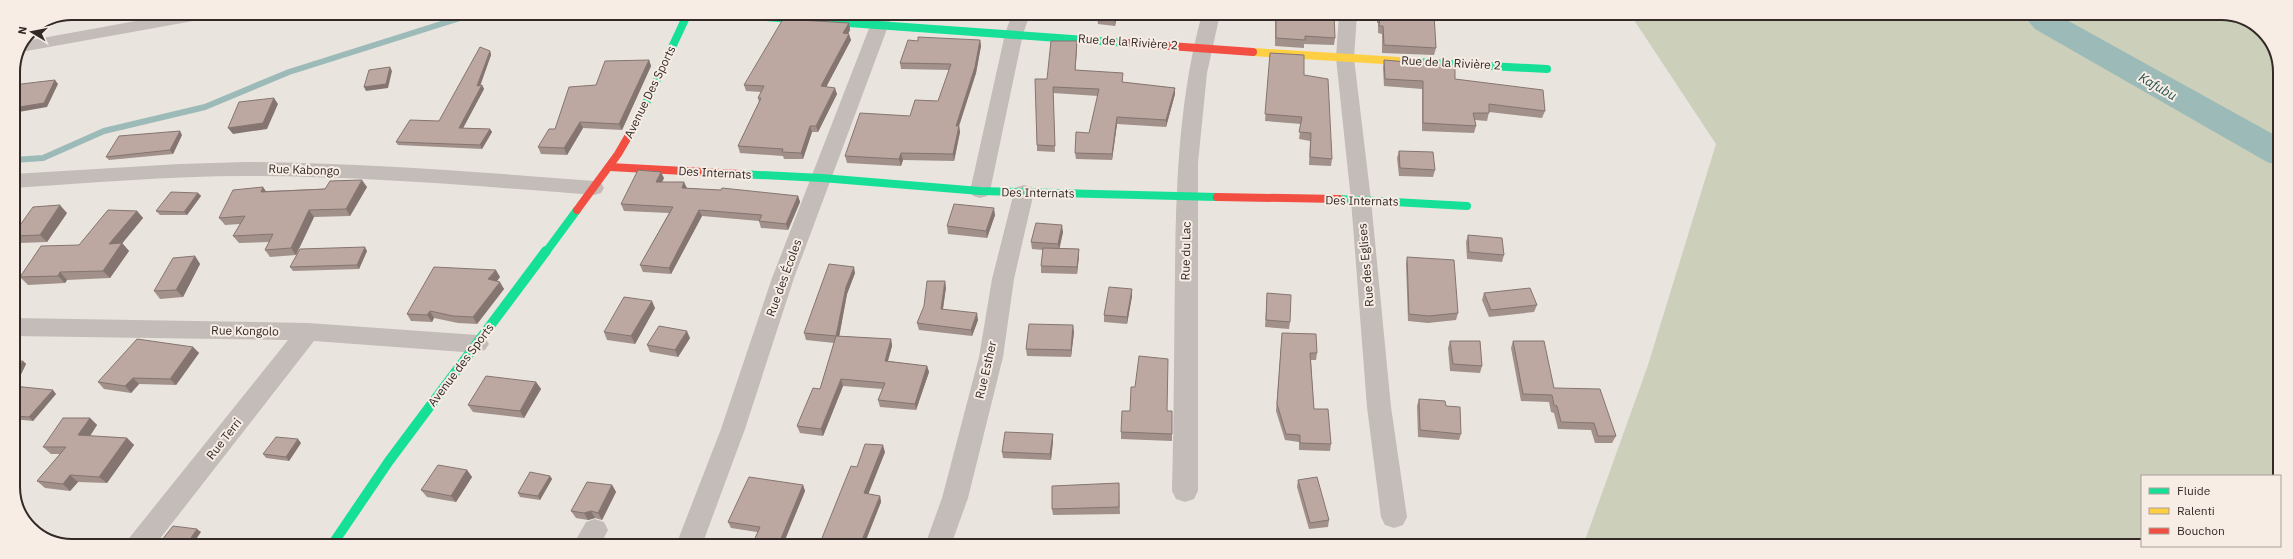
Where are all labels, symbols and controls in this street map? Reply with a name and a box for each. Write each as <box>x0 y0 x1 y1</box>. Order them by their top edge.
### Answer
north arrow <box>12 12 52 52</box>
text: N <box>15 25 30 35</box>
street label: Rue de la Rivière 2 <box>1078 31 1178 52</box>
street label: Avenue Des Sports <box>621 43 679 141</box>
street label: Rue de la Rivière 2 <box>1401 52 1501 73</box>
water label: Kafubu <box>2136 69 2180 104</box>
street label: Rue Kabongo <box>268 161 340 178</box>
street label: Des Internats <box>678 163 752 182</box>
street label: Des Internats <box>1001 184 1075 201</box>
street label: Des Internats <box>1325 192 1399 209</box>
street label: Rue du Lac <box>1177 221 1194 281</box>
street label: Rue des Eglises <box>1354 222 1377 308</box>
street label: Rue des Écoles <box>763 237 805 319</box>
street label: Avenue des Sports <box>424 320 497 409</box>
street label: Rue Kongolo <box>211 322 279 339</box>
street label: Rue Esther <box>972 339 1000 400</box>
street label: Rue Terri <box>203 415 244 462</box>
legend <box>2141 475 2281 547</box>
text: Fluide <box>2177 483 2211 498</box>
text: Ralenti <box>2177 503 2215 518</box>
text: Bouchon <box>2177 523 2225 538</box>

